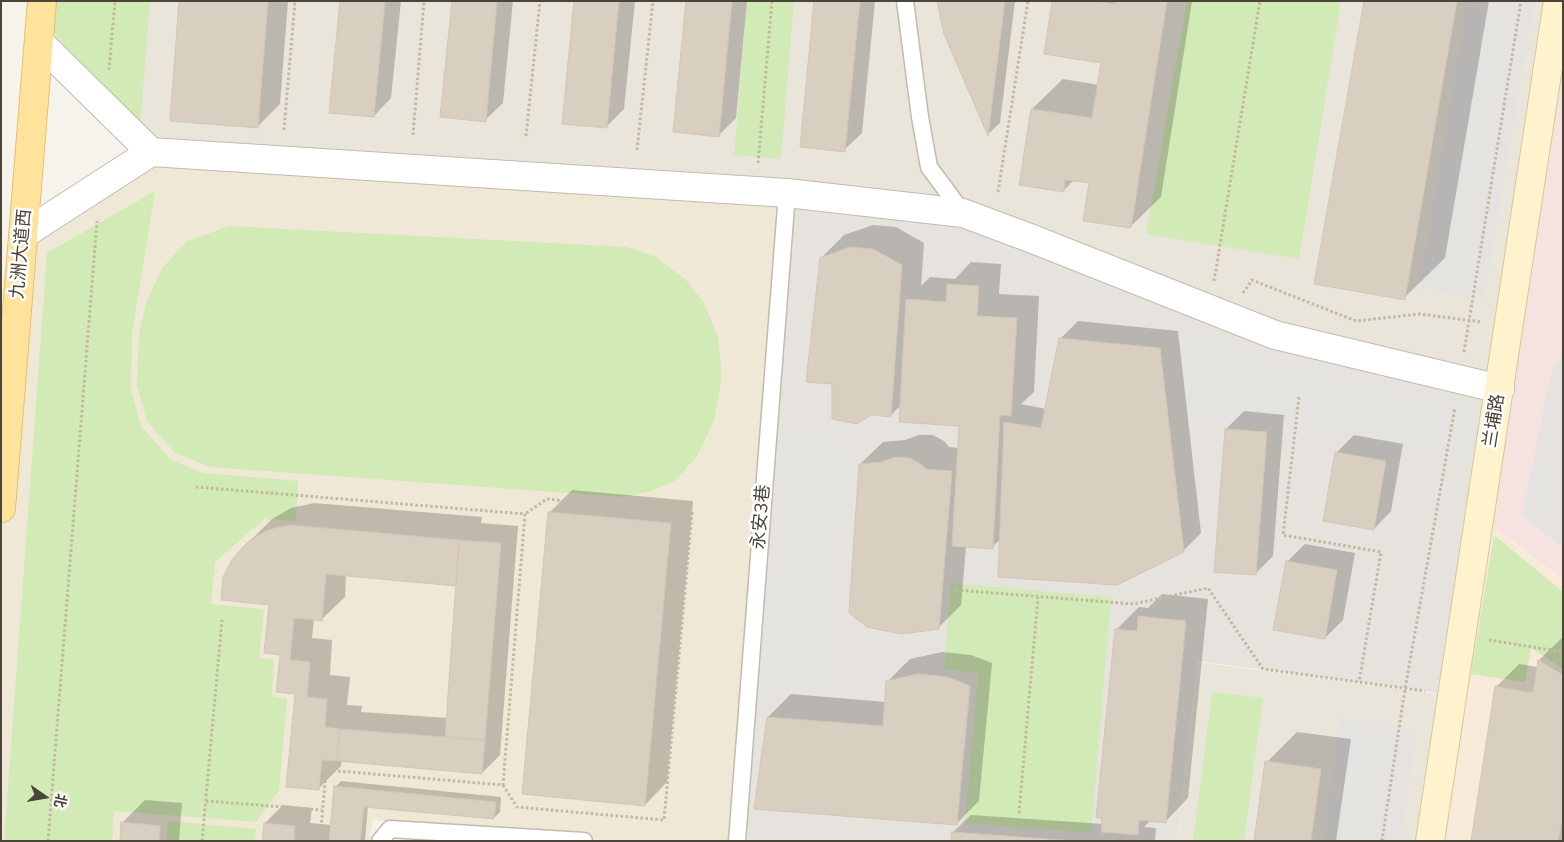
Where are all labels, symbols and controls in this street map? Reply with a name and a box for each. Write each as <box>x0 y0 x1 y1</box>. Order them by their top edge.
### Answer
street label: 九洲大道西 <box>7 208 37 300</box>
street label: 兰埔路 <box>1480 393 1510 449</box>
street label: 永安3巷 <box>748 484 776 550</box>
north arrow <box>20 772 70 822</box>
text: 北 <box>49 792 71 809</box>

